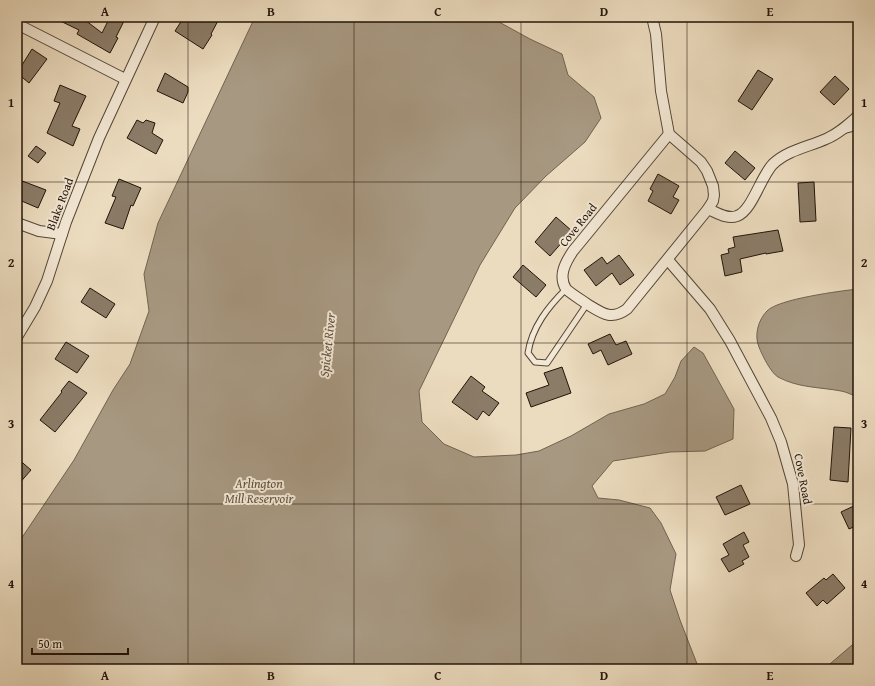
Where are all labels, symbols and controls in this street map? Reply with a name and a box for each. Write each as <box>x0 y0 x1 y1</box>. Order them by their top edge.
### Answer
text: A <box>101 2 110 21</box>
text: B <box>267 2 275 21</box>
text: C <box>434 2 442 21</box>
text: D <box>600 2 608 21</box>
text: E <box>767 2 774 21</box>
text: 1 <box>8 93 14 112</box>
text: 1 <box>861 93 867 112</box>
street label: Blake Road <box>42 175 78 233</box>
street label: Cove Road <box>555 199 601 250</box>
text: 2 <box>8 253 15 272</box>
text: 2 <box>861 253 868 272</box>
water label: Spicket River <box>315 311 340 378</box>
text: 3 <box>8 414 14 433</box>
text: 3 <box>861 414 867 433</box>
street label: Cove Road <box>790 452 817 506</box>
water label: Arlington Mill Reservoir <box>225 474 294 508</box>
text: 4 <box>8 574 15 593</box>
text: 4 <box>861 574 868 593</box>
scale bar <box>32 630 128 656</box>
text: 50 m <box>38 635 62 652</box>
text: A <box>101 666 110 685</box>
text: B <box>267 666 275 685</box>
text: C <box>434 666 442 685</box>
text: D <box>600 666 608 685</box>
text: E <box>767 666 774 685</box>

